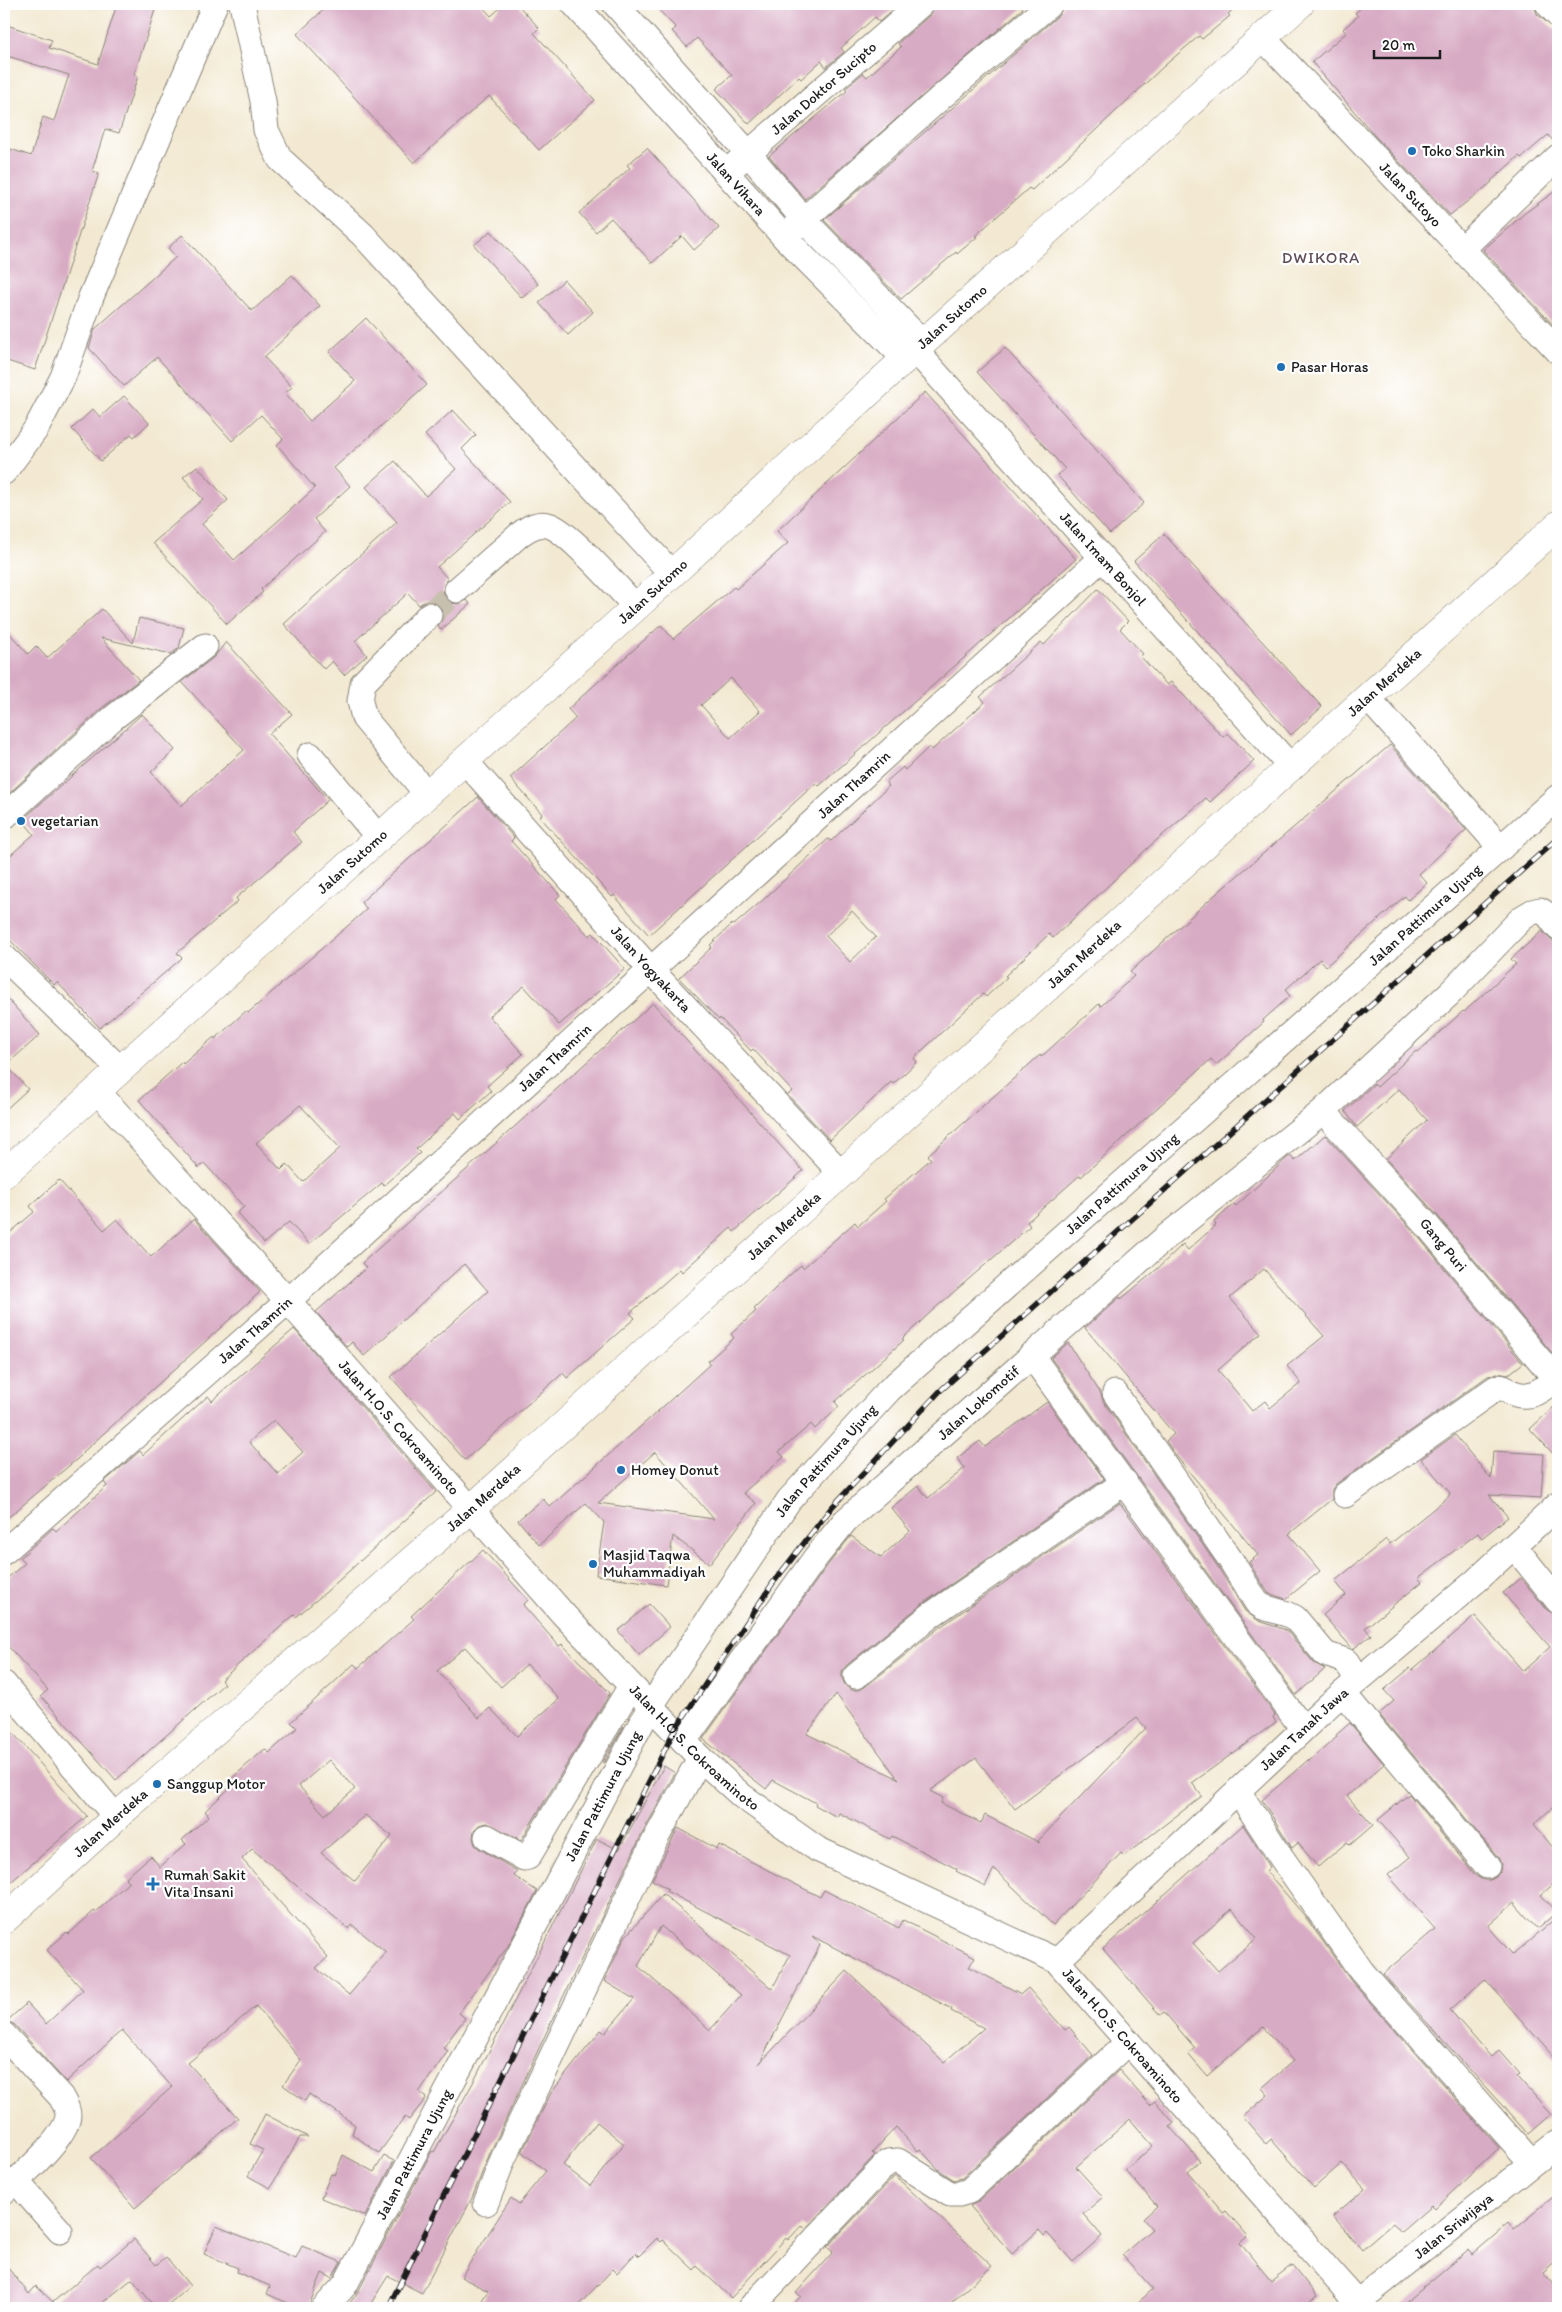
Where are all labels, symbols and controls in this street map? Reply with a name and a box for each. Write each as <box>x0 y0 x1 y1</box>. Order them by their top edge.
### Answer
scale bar <box>1374 28 1441 60</box>
text: 20 m <box>1382 36 1416 54</box>
street label: Jalan Doktor Sucipto <box>767 38 880 139</box>
place label: Toko Sharkin <box>1422 142 1505 160</box>
marker: Toko Sharkin <box>1406 145 1418 157</box>
street label: Jalan Vihara <box>703 148 770 220</box>
street label: Jalan Sutoyo <box>1376 158 1445 231</box>
district label: DWIKORA <box>1282 248 1360 267</box>
street label: Jalan Sutomo <box>913 281 991 353</box>
place label: Pasar Horas <box>1291 358 1369 376</box>
marker: Pasar Horas <box>1275 361 1287 373</box>
street label: Jalan Imam Bonjol <box>1056 508 1151 610</box>
street label: Jalan Sutomo <box>614 555 691 628</box>
street label: Jalan Merdeka <box>1344 644 1425 720</box>
street label: Jalan Thamrin <box>813 746 894 823</box>
place label: vegetarian <box>31 812 98 830</box>
marker: vegetarian <box>15 815 27 827</box>
street label: Jalan Sutomo <box>314 825 391 898</box>
street label: Jalan Pattimura Ujung <box>1365 860 1485 970</box>
street label: Jalan Merdeka <box>1043 916 1125 992</box>
street label: Jalan Yogyakarta <box>607 922 695 1016</box>
street label: Jalan Thamrin <box>514 1019 595 1096</box>
street label: Jalan Pattimura Ujung <box>1062 1128 1182 1238</box>
street label: Jalan Merdeka <box>743 1187 825 1264</box>
street label: Gang Puri <box>1416 1214 1471 1275</box>
street label: Jalan Thamrin <box>214 1292 296 1368</box>
street label: Jalan H.O.S. Cokroaminoto <box>335 1356 463 1499</box>
street label: Jalan Lokomotif <box>934 1361 1024 1444</box>
street label: Jalan Pattimura Ujung <box>771 1400 881 1520</box>
street label: Jalan Merdeka <box>442 1459 525 1535</box>
place label: Homey Donut <box>631 1461 719 1479</box>
marker: Homey Donut <box>615 1464 627 1476</box>
place label: Masjid Taqwa Muhammadiyah <box>603 1546 706 1581</box>
marker: Masjid Taqwa Muhammadiyah <box>587 1558 599 1570</box>
street label: Jalan H.O.S. Cokroaminoto <box>626 1681 763 1814</box>
street label: Jalan Tanah Jawa <box>1256 1683 1352 1774</box>
street label: Jalan Pattimura Ujung <box>561 1727 645 1864</box>
place label: Sanggup Motor <box>167 1775 265 1793</box>
marker: Sanggup Motor <box>151 1778 163 1790</box>
street label: Jalan Merdeka <box>69 1784 152 1861</box>
place label: Rumah Sakit Vita Insani <box>164 1866 246 1901</box>
marker: Rumah Sakit Vita Insani <box>146 1877 160 1891</box>
street label: Jalan H.O.S. Cokroaminoto <box>1058 1964 1187 2107</box>
street label: Jalan Pattimura Ujung <box>372 2086 456 2223</box>
street label: Jalan Sriwijaya <box>1410 2189 1497 2263</box>

